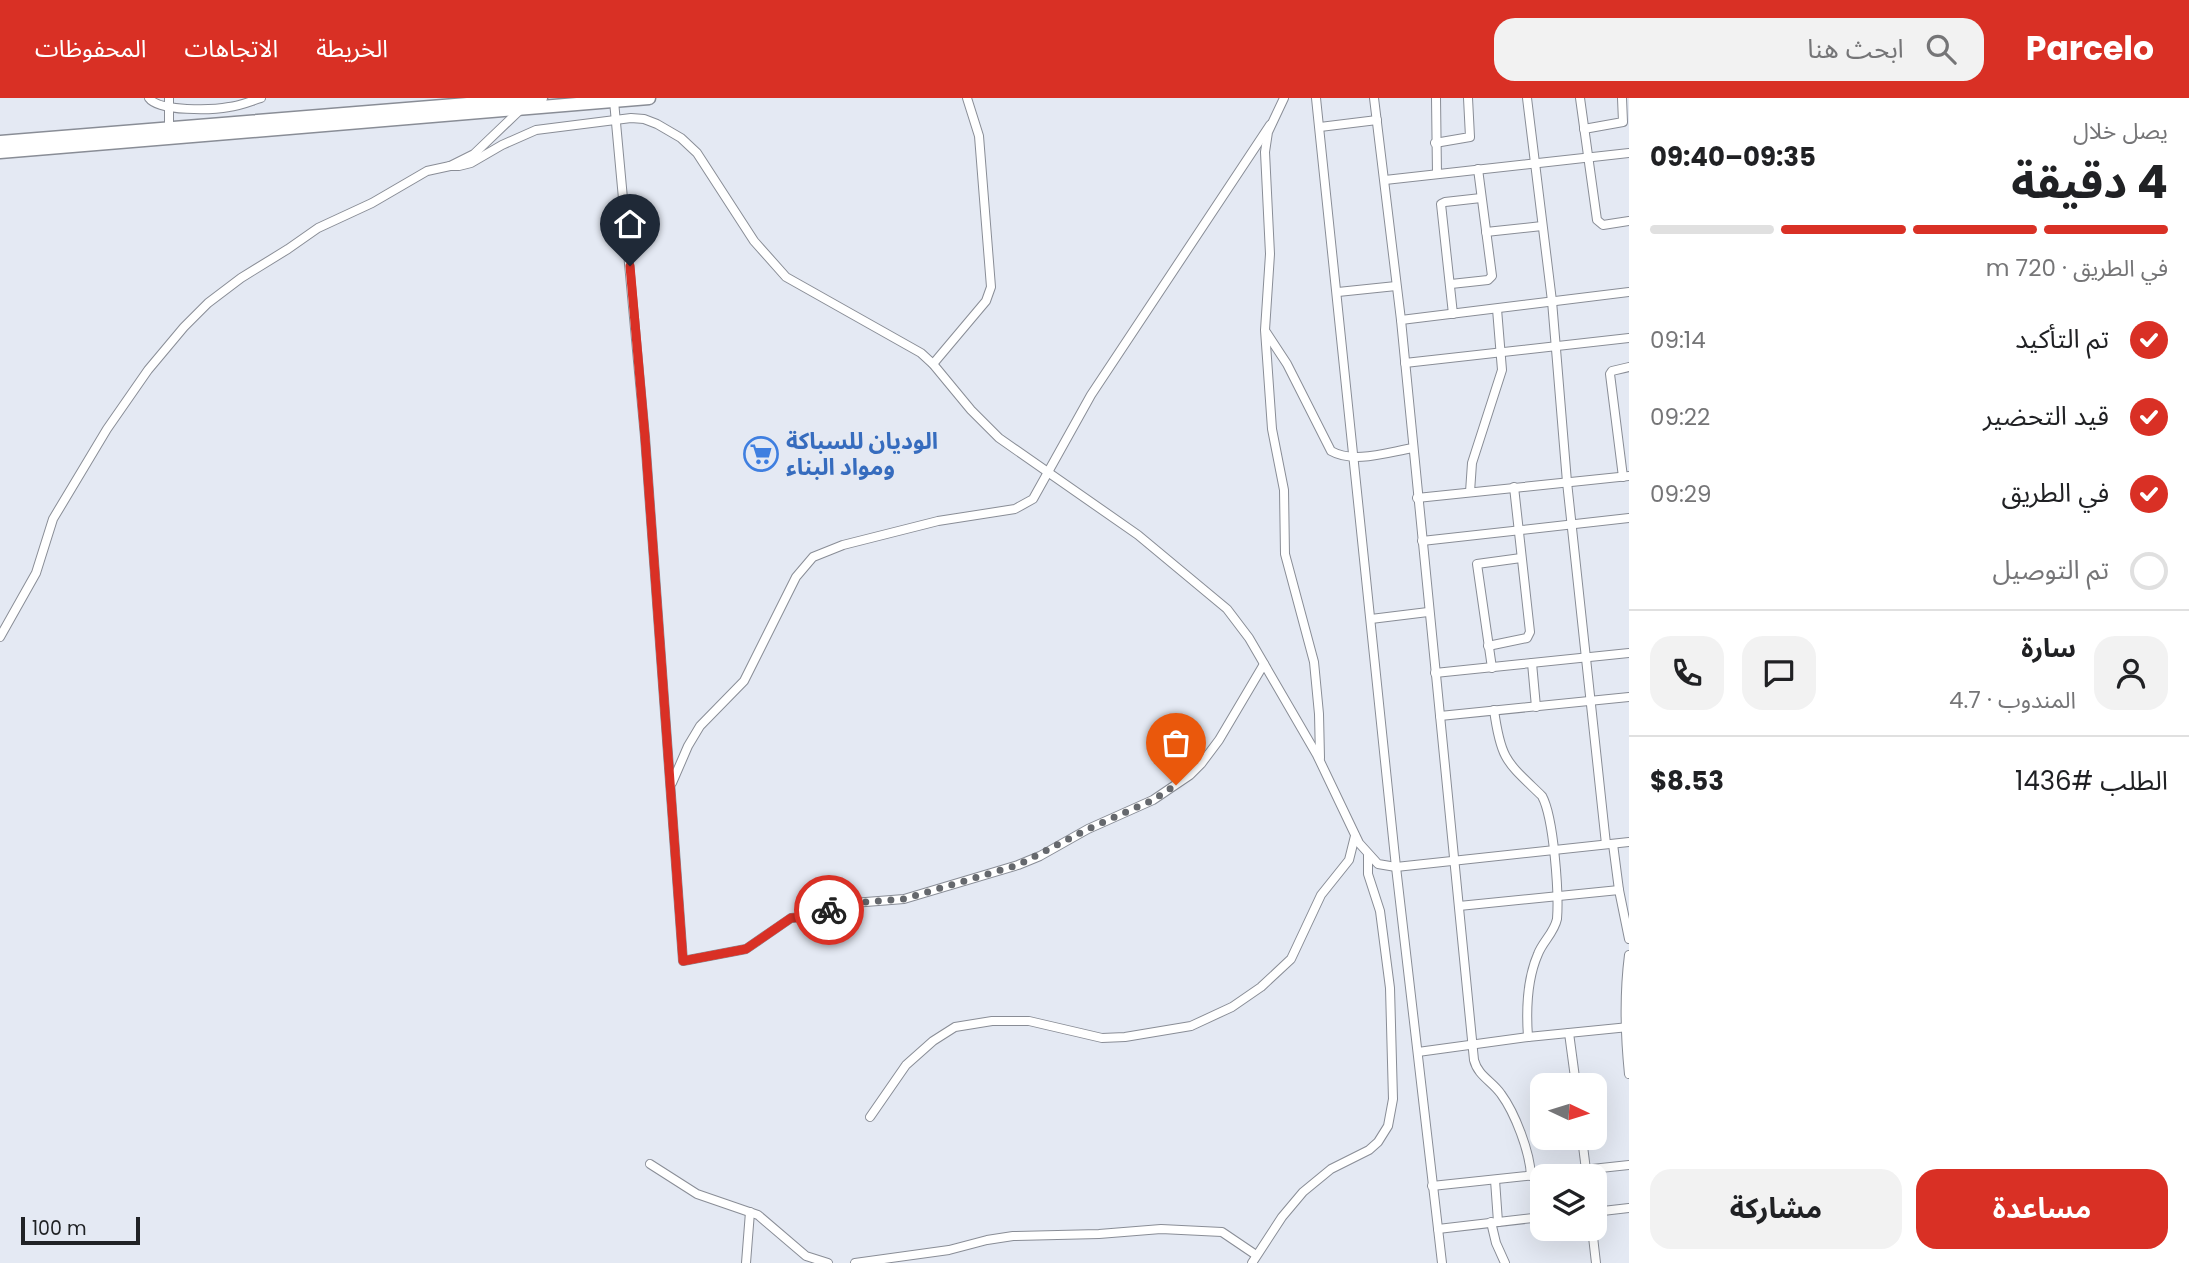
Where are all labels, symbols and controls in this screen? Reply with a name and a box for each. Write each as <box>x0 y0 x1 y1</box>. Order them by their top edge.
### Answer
search box <box>1494 18 1984 81</box>
text: Parcelo <box>2026 25 2154 72</box>
icon: search <box>1922 30 1960 68</box>
text: ابحث هنا <box>1807 31 1904 67</box>
text: المحفوظات <box>35 32 146 65</box>
text: الاتجاهات <box>184 32 278 65</box>
text: الخريطة <box>316 32 388 65</box>
text: يصل خلال <box>2073 115 2168 147</box>
text: 09:35–09:40 <box>1650 139 1816 175</box>
text: 4 دقيقة <box>2011 150 2168 214</box>
pin <box>600 194 660 266</box>
icon: home <box>611 205 649 243</box>
text: في الطريق · 720 m <box>1986 252 2168 284</box>
text: تم التأكيد <box>2015 321 2109 357</box>
icon: check <box>2130 321 2168 359</box>
text: 09:14 <box>1650 324 1706 356</box>
text: قيد التحضير <box>1983 398 2109 434</box>
icon: check <box>2130 398 2168 436</box>
text: 09:22 <box>1650 401 1710 433</box>
place label: الوديان للسباكة ومواد البناء <box>786 425 938 483</box>
supermarket icon: الوديان للسباكة ومواد البناء <box>742 435 780 473</box>
text: في الطريق <box>2002 475 2109 511</box>
icon: check <box>2130 475 2168 513</box>
text: 09:29 <box>1650 478 1712 510</box>
text: تم التوصيل <box>1993 552 2109 588</box>
text: سارة <box>2021 630 2076 666</box>
button: phone <box>1650 636 1724 710</box>
button: chat <box>1742 636 1816 710</box>
button: person <box>2094 636 2168 710</box>
text: المندوب · 4.7 <box>1949 684 2076 716</box>
pin <box>1146 713 1206 785</box>
icon: bag <box>1157 724 1195 762</box>
text: $8.53 <box>1650 763 1724 799</box>
text: الطلب #1436 <box>2015 763 2168 799</box>
courier <box>794 875 864 945</box>
icon: bike <box>810 891 848 929</box>
north arrow <box>1530 1073 1606 1150</box>
map controls <box>1530 1073 1607 1241</box>
button: layers <box>1530 1164 1607 1241</box>
button: مشاركة <box>1650 1169 1902 1249</box>
button: مساعدة <box>1916 1169 2168 1249</box>
scale bar <box>21 1214 140 1246</box>
text: 100 m <box>32 1215 87 1242</box>

